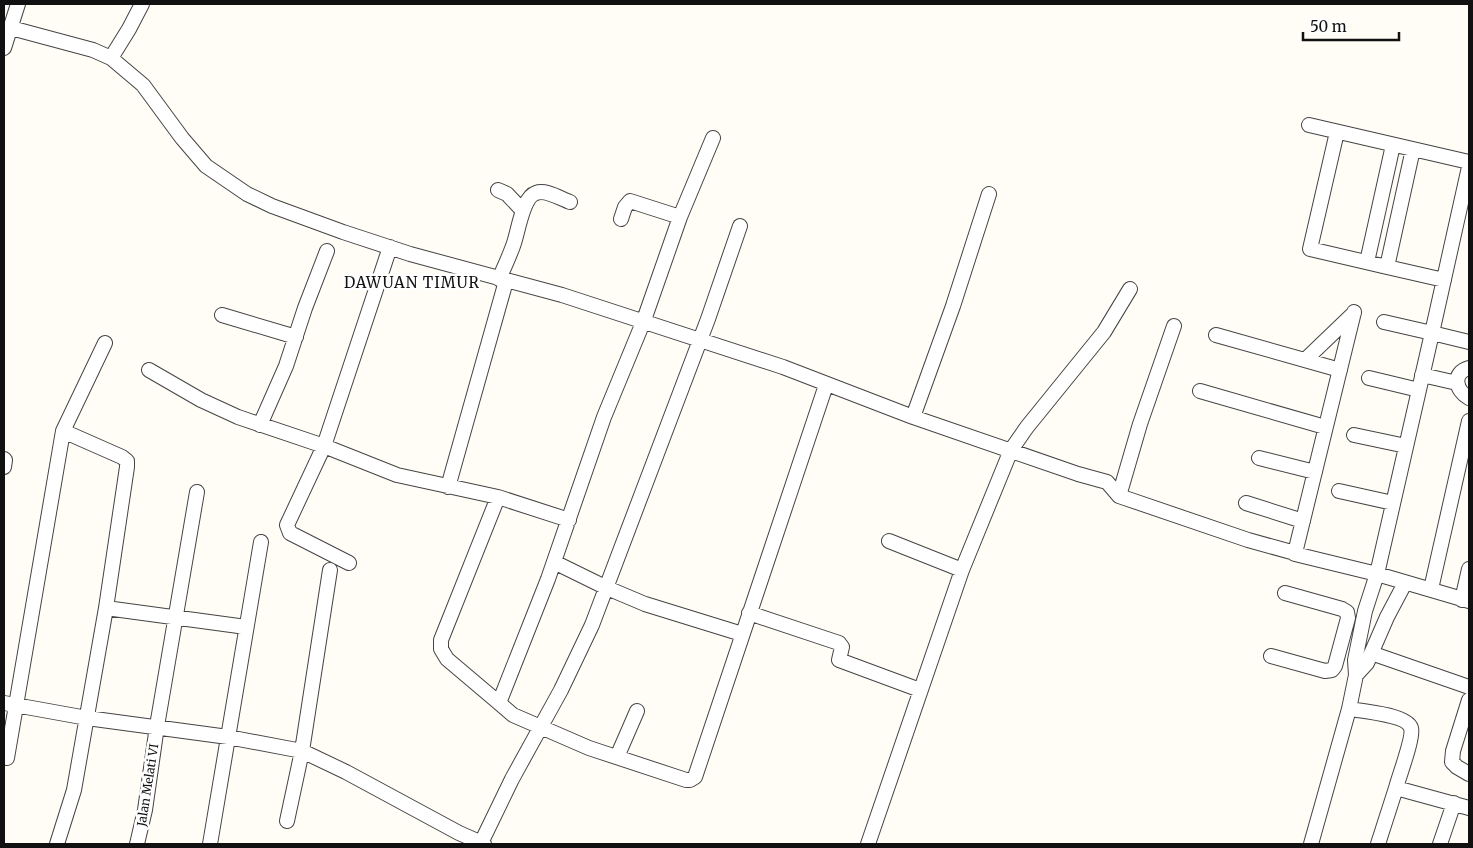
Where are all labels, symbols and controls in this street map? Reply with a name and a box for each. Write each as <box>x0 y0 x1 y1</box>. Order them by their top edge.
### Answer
scale bar <box>1303 10 1399 42</box>
text: 50 m <box>1310 17 1347 36</box>
district label: DAWUAN TIMUR <box>344 273 480 292</box>
street label: Jalan Melati VI <box>133 742 161 828</box>

